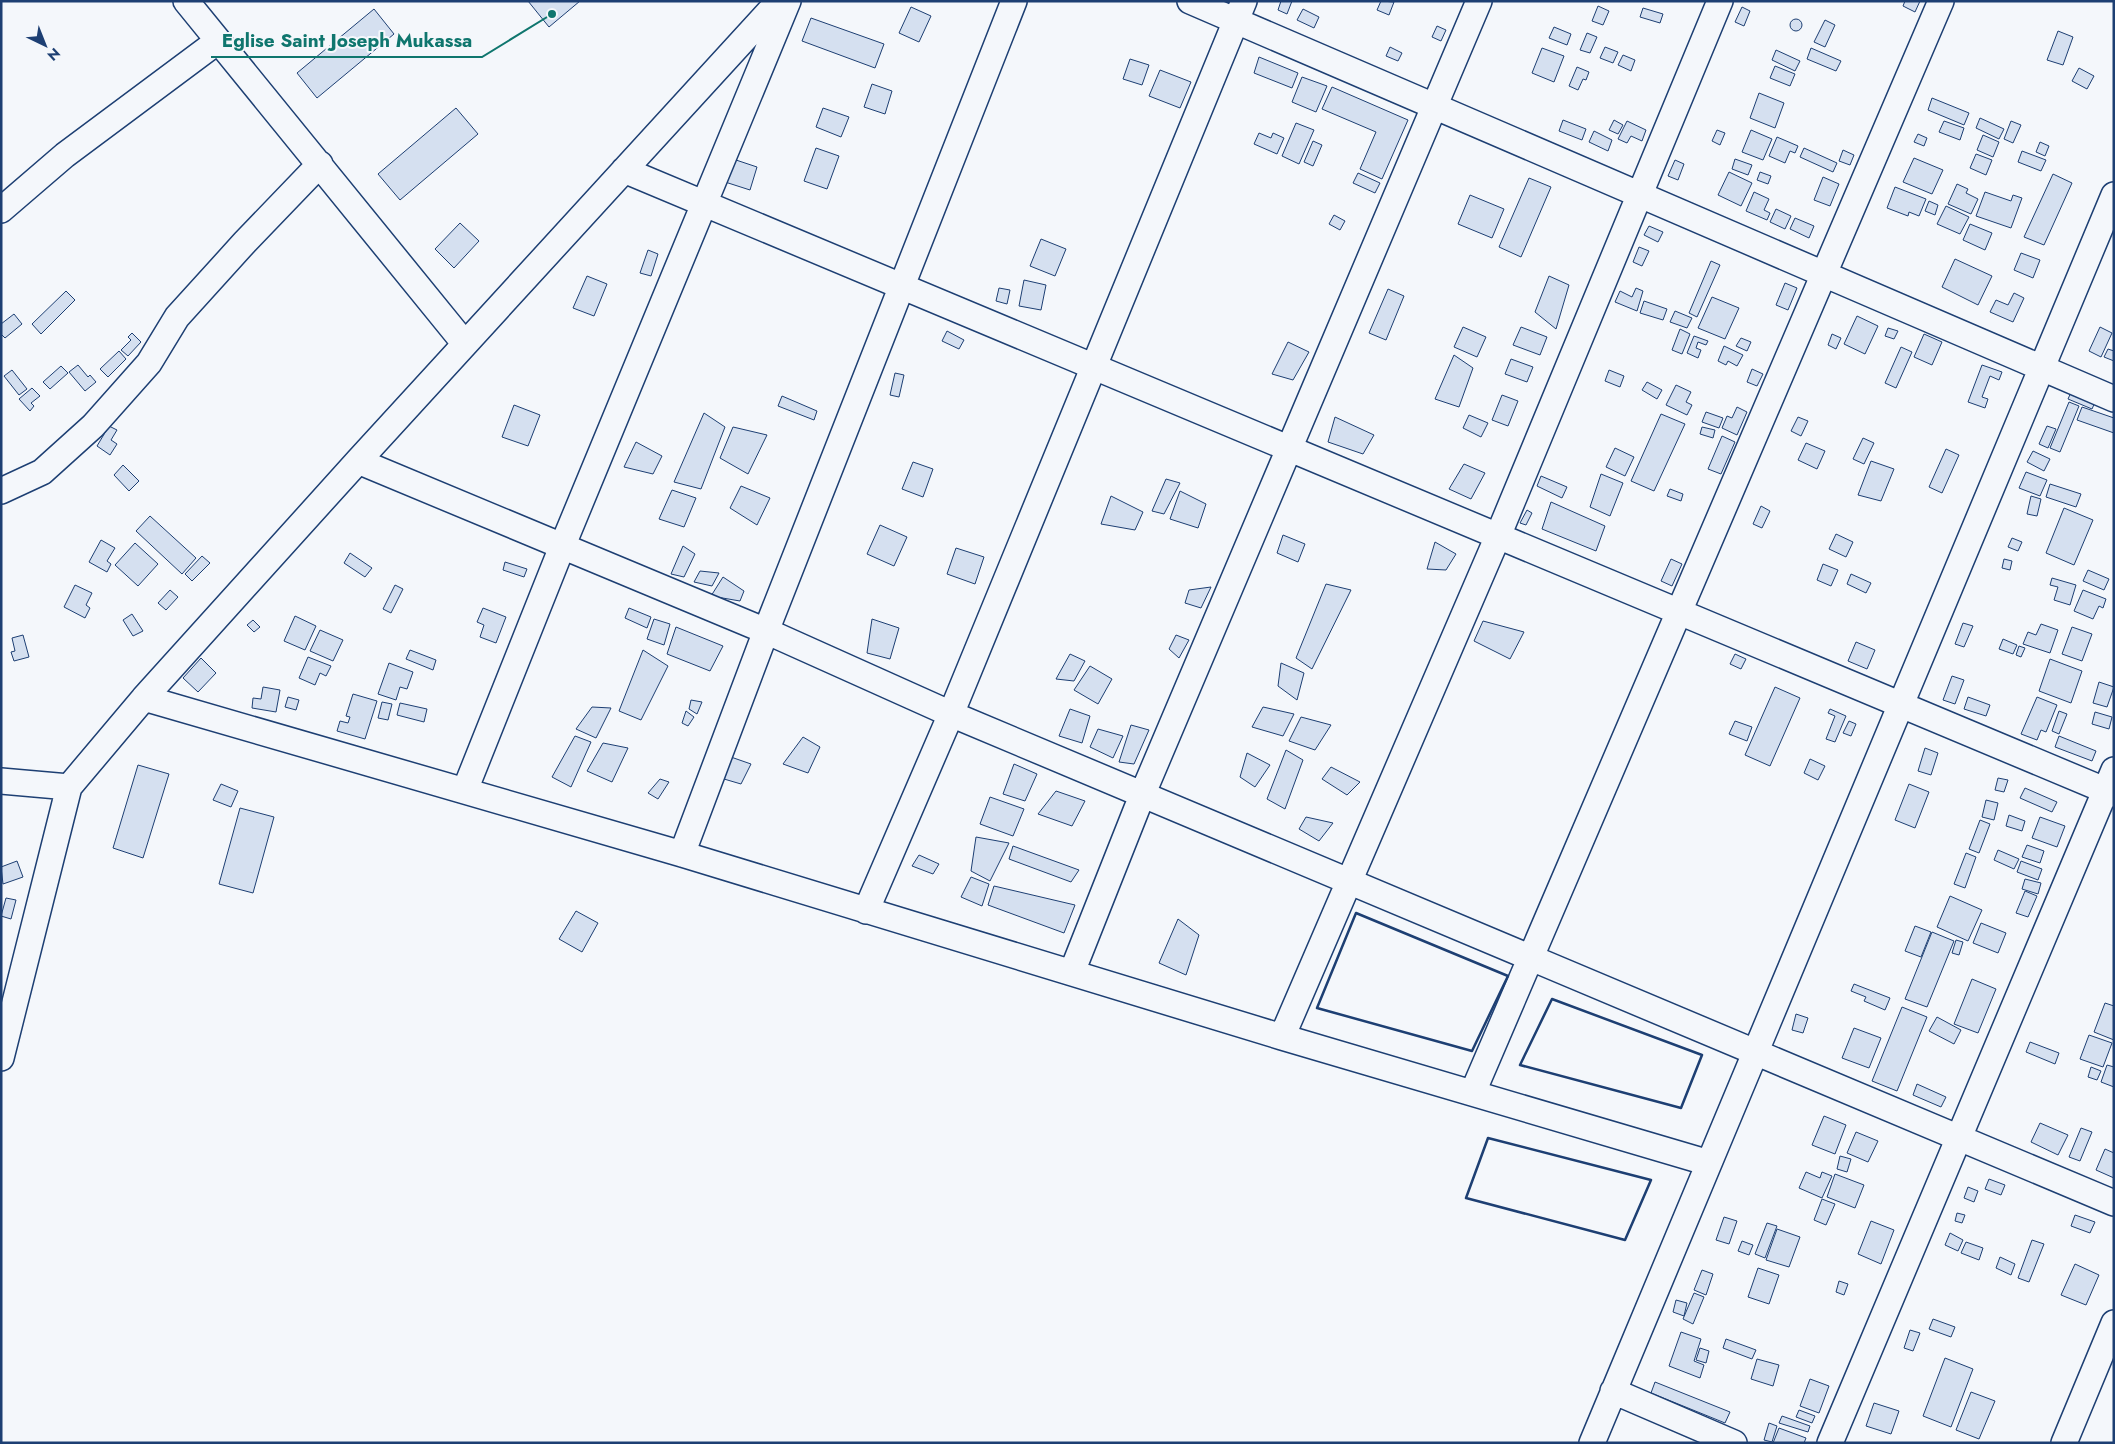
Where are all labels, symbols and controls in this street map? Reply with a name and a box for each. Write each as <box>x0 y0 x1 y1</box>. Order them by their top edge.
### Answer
north arrow <box>20 20 70 70</box>
callout: Eglise Saint Joseph Mukassa <box>211 23 482 57</box>
text: Eglise Saint Joseph Mukassa <box>222 27 472 54</box>
text: N <box>43 43 65 66</box>

